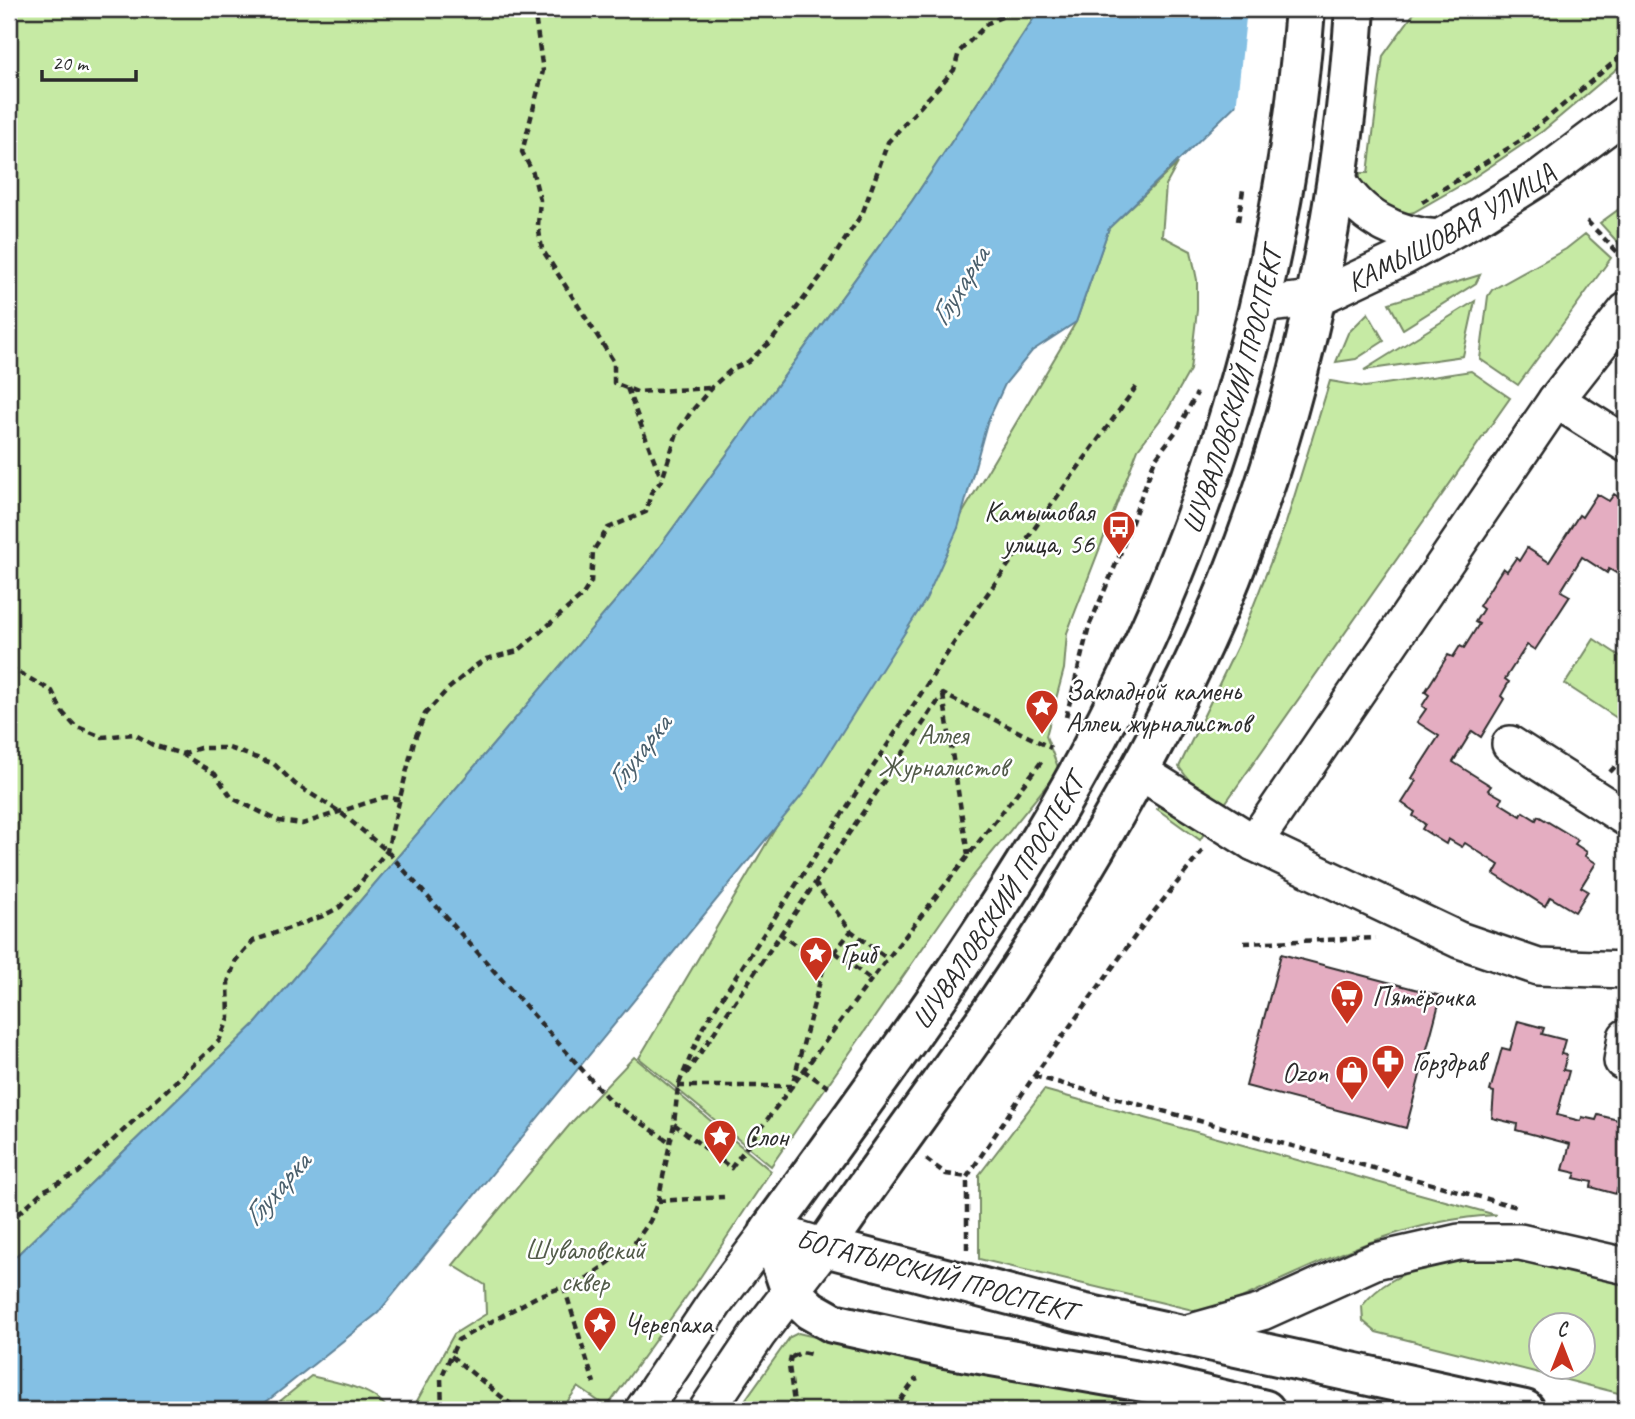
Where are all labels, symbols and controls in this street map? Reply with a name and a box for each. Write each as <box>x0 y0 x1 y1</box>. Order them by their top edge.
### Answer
scale bar <box>42 38 136 82</box>
text: 20 m <box>52 50 90 76</box>
street label: КАМЫШОВАЯ УЛИЦА <box>1341 155 1563 299</box>
water label: Глухарка <box>920 236 1000 333</box>
street label: ШУВАЛОВСКИЙ ПРОСПЕКТ <box>1174 238 1291 538</box>
place label: Камышовая улица, 56 <box>984 494 1096 561</box>
bus stop icon: Камышовая улица, 56 <box>1100 508 1138 557</box>
place label: Закладной камень Аллеи журналистов <box>1066 673 1255 740</box>
place icon: Закладной камень Аллеи журналистов <box>1023 687 1061 736</box>
water label: Глухарка <box>597 704 682 798</box>
park label: Аллея Журналистов <box>878 717 1013 784</box>
street label: ШУВАЛОВСКИЙ ПРОСПЕКТ <box>904 762 1096 1036</box>
place icon: Гриб <box>797 934 835 983</box>
place label: Гриб <box>840 936 880 971</box>
supermarket icon: Пятёрочка <box>1328 977 1366 1026</box>
place label: Пятёрочка <box>1372 979 1476 1014</box>
pharmacy icon: Горздрав <box>1369 1042 1407 1091</box>
place label: Горздрав <box>1412 1044 1490 1079</box>
shop icon: Ozon <box>1333 1053 1371 1102</box>
place label: Ozon <box>1282 1055 1328 1090</box>
place icon: Слон <box>701 1117 739 1166</box>
place label: Слон <box>744 1119 790 1154</box>
water label: Глухарка <box>233 1141 321 1234</box>
street label: БОГАТЫРСКИЙ ПРОСПЕКТ <box>793 1220 1086 1330</box>
park label: Шуваловский сквер <box>525 1232 647 1299</box>
place icon: Черепаха <box>581 1304 619 1353</box>
place label: Черепаха <box>624 1306 714 1341</box>
north arrow <box>1526 1310 1596 1380</box>
text: С <box>1557 1318 1569 1342</box>

